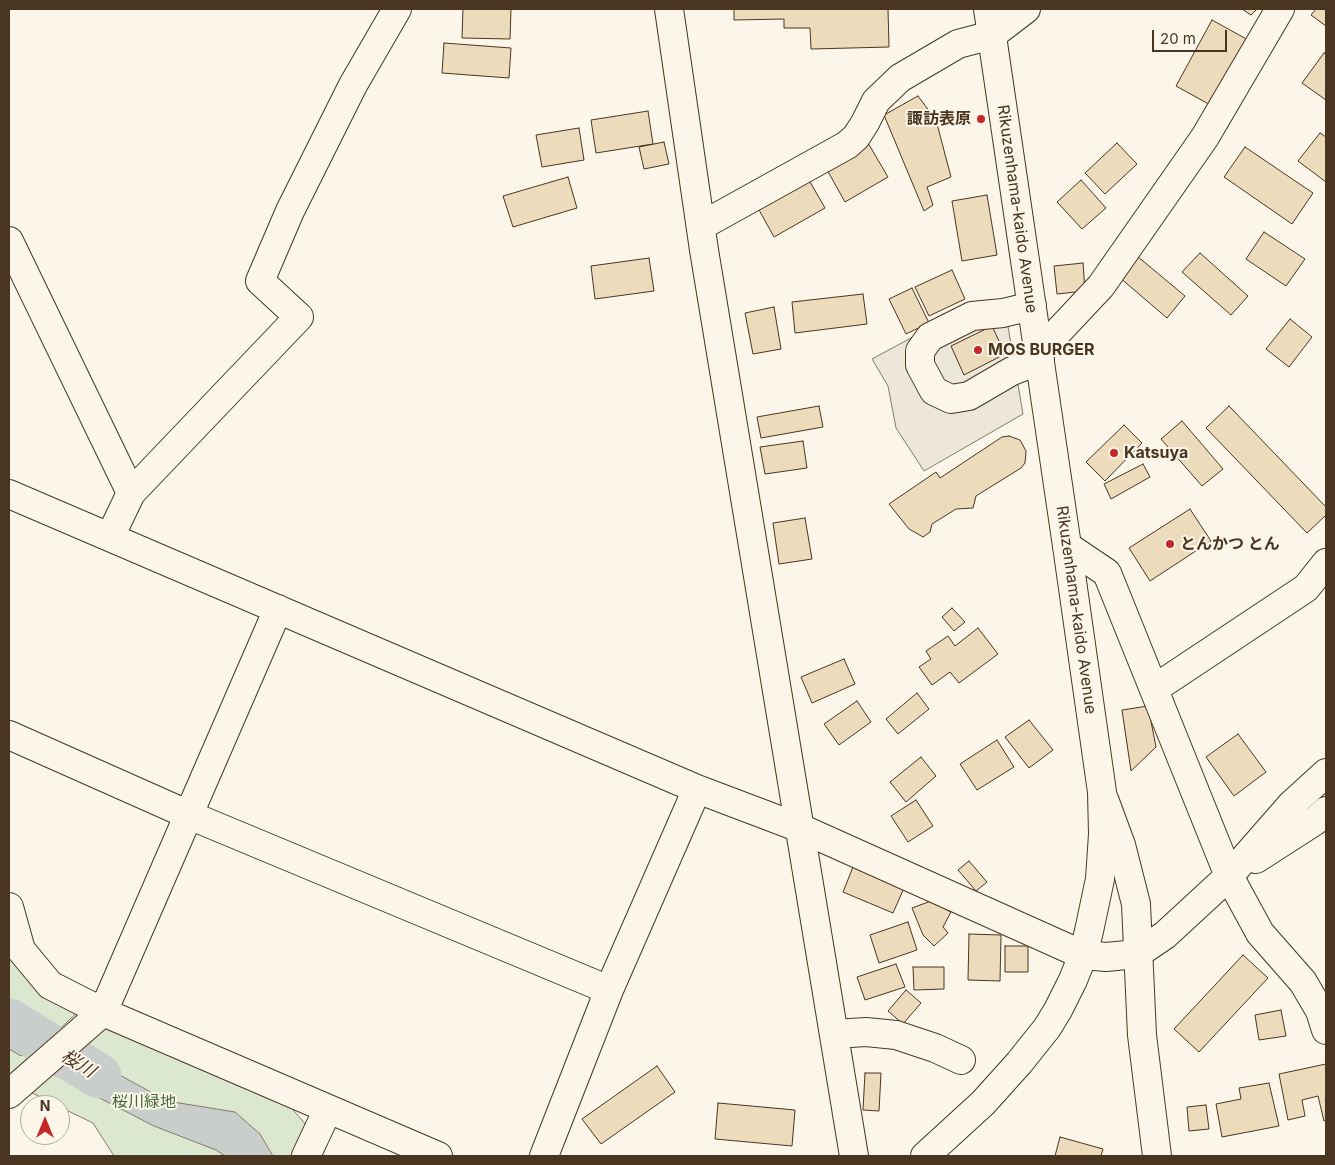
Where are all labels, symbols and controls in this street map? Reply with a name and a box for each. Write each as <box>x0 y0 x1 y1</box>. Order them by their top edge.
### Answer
scale bar <box>1155 20 1230 52</box>
text: 20 m <box>1160 29 1196 48</box>
street label: Rikuzenhama-kaido Avenue <box>993 104 1041 314</box>
place label: 諏訪表原 <box>907 109 971 129</box>
marker: 諏訪表原 <box>975 113 987 125</box>
place label: MOS BURGER <box>988 340 1095 360</box>
marker: MOS BURGER <box>972 344 984 356</box>
place label: Katsuya <box>1124 443 1188 463</box>
marker: Katsuya <box>1108 447 1120 459</box>
street label: Rikuzenhama-kaido Avenue <box>1052 505 1100 715</box>
place label: とんかつ とん <box>1180 534 1280 554</box>
marker: とんかつ とん <box>1164 538 1176 550</box>
water label: 桜川 <box>57 1045 99 1083</box>
park label: 桜川緑地 <box>112 1092 176 1112</box>
north arrow <box>20 1095 70 1145</box>
text: N <box>40 1097 50 1114</box>

